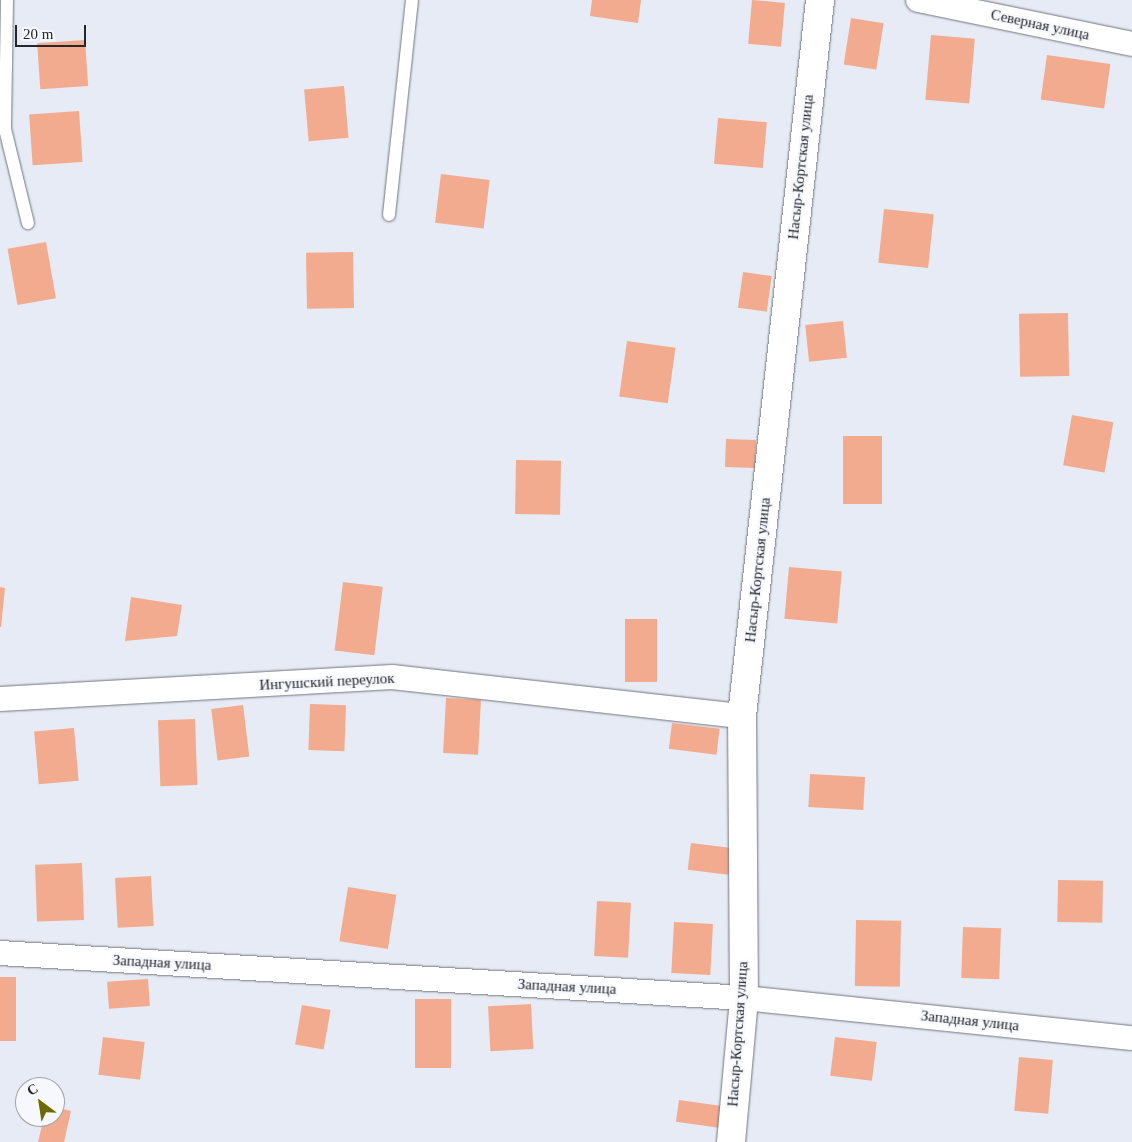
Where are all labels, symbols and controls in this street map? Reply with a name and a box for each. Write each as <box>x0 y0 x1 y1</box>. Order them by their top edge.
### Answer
street label: Северная улица <box>989 6 1091 44</box>
scale bar <box>18 15 89 47</box>
text: 20 m <box>23 26 53 42</box>
street label: Насыр-Кортская улица <box>784 94 818 240</box>
street label: Насыр-Кортская улица <box>741 497 775 643</box>
street label: Ингушский переулок <box>259 669 395 695</box>
street label: Западная улица <box>112 951 212 975</box>
street label: Насыр-Кортская улица <box>724 961 752 1107</box>
street label: Западная улица <box>517 975 617 999</box>
street label: Западная улица <box>920 1007 1020 1035</box>
north arrow <box>15 1077 65 1127</box>
text: С <box>24 1081 41 1099</box>

